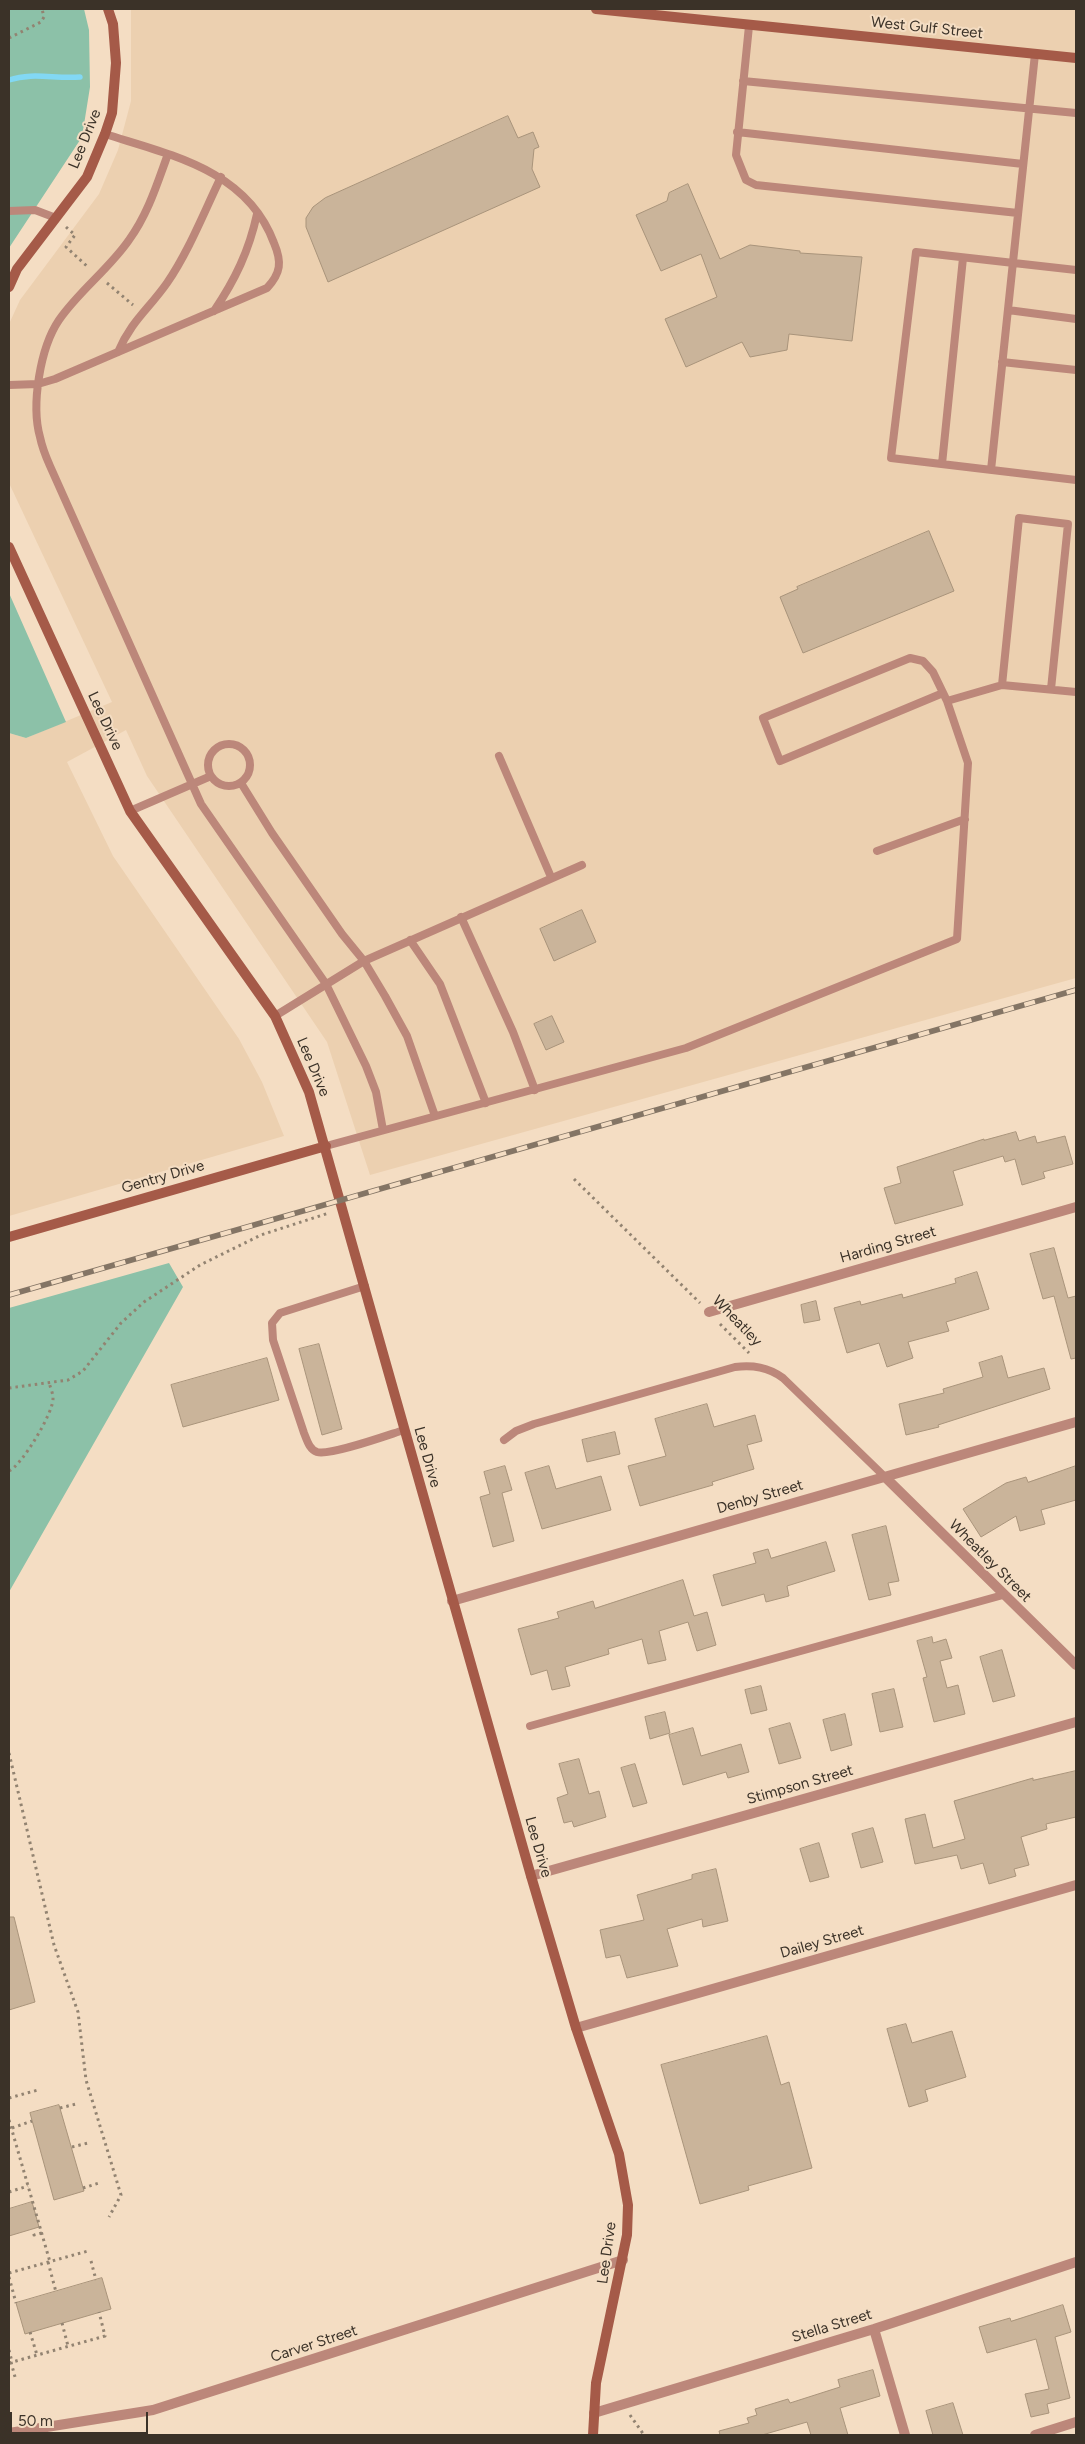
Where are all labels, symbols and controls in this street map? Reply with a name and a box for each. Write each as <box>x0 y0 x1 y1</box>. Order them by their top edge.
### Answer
street label: West Gulf Street <box>870 13 984 43</box>
street label: Lee Drive <box>65 107 105 171</box>
street label: Lee Drive <box>84 689 126 753</box>
street label: Lee Drive <box>292 1035 334 1099</box>
street label: Gentry Drive <box>120 1157 206 1197</box>
street label: Harding Street <box>838 1223 938 1267</box>
street label: Wheatley <box>708 1292 766 1350</box>
street label: Lee Drive <box>410 1424 444 1490</box>
street label: Denby Street <box>715 1476 805 1518</box>
street label: Wheatley Street <box>945 1516 1035 1606</box>
street label: Stimpson Street <box>745 1761 855 1809</box>
street label: Lee Drive <box>521 1814 555 1880</box>
street label: Dailey Street <box>778 1921 866 1963</box>
street label: Lee Drive <box>594 2221 620 2285</box>
street label: Stella Street <box>790 2305 874 2347</box>
street label: Carver Street <box>268 2322 360 2366</box>
scale bar <box>12 2402 150 2434</box>
text: 50 m <box>18 2412 53 2430</box>

